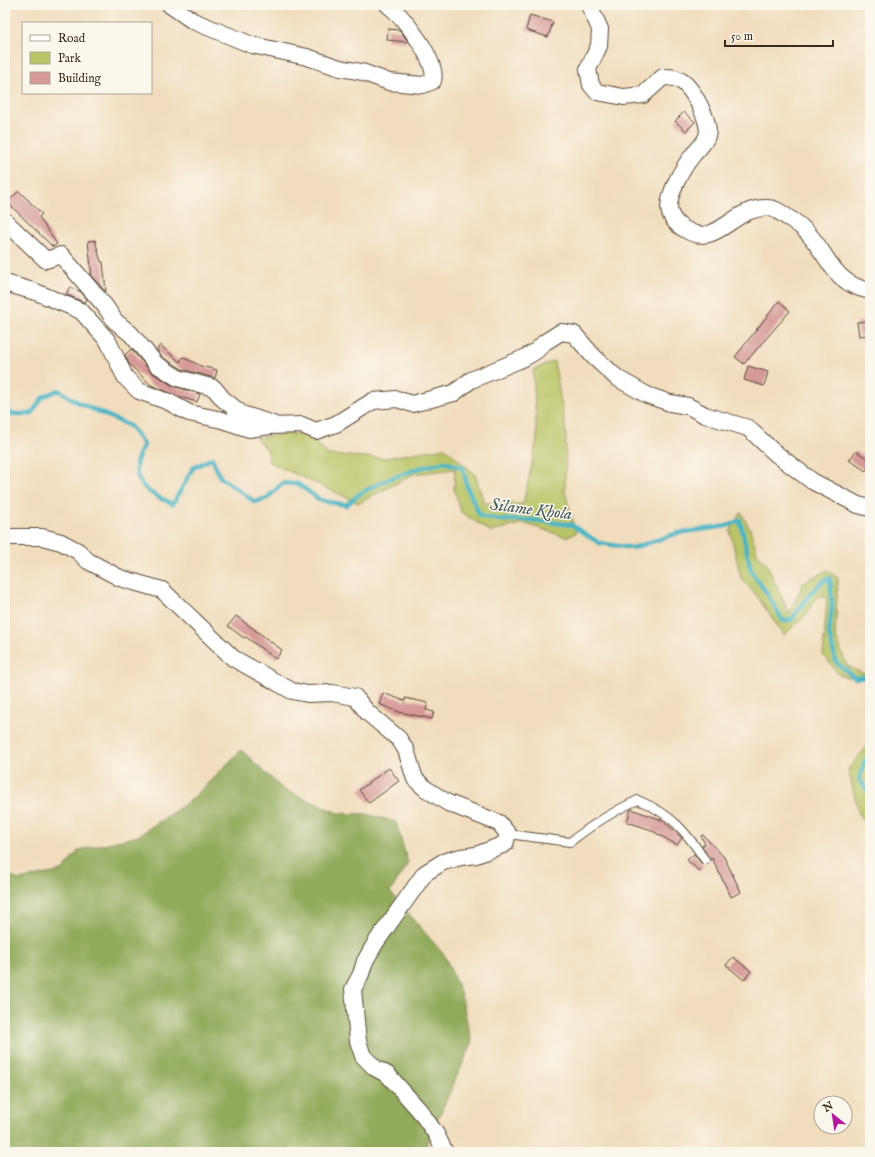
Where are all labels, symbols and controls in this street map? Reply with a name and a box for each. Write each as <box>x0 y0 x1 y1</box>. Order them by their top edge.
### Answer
legend <box>22 22 152 94</box>
scale bar <box>725 22 833 48</box>
text: 50 m <box>731 29 753 44</box>
text: Road <box>58 31 86 46</box>
text: Park <box>58 51 81 66</box>
text: Building <box>58 71 102 86</box>
water label: Silame Khola <box>489 495 574 525</box>
north arrow <box>813 1095 853 1135</box>
text: N <box>820 1099 837 1116</box>

